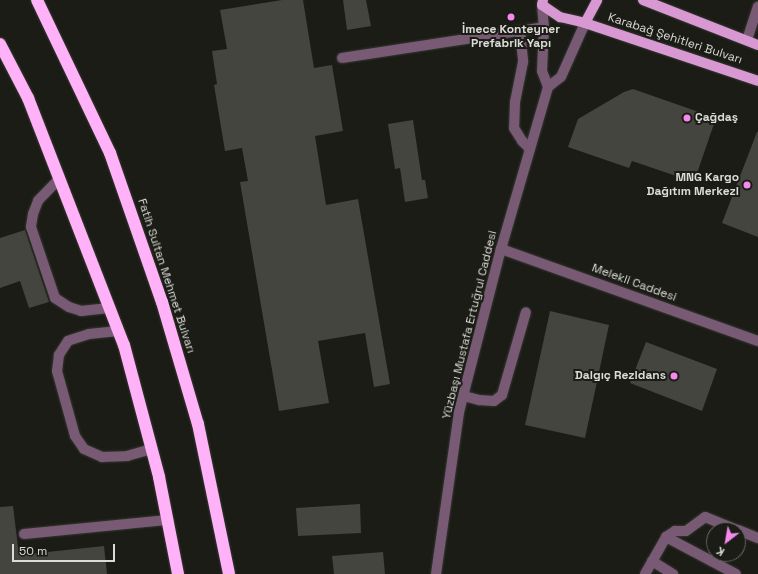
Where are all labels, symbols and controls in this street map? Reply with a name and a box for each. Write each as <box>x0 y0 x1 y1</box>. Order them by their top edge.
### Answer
street label: Karabağ Şehitleri Bulvarı <box>606 10 744 68</box>
marker: İmece Konteyner Prefabrik Yapı <box>506 12 516 22</box>
place label: İmece Konteyner Prefabrik Yapı <box>462 23 560 51</box>
place label: Çağdaş <box>695 111 738 125</box>
marker: Çağdaş <box>682 113 692 123</box>
place label: MNG Kargo Dağıtım Merkezi <box>646 171 739 199</box>
marker: MNG Kargo Dağıtım Merkezi <box>742 180 752 190</box>
street label: Fatih Sultan Mehmet Bulvarı <box>134 197 198 355</box>
street label: Yüzbaşı Mustafa Ertuğrul Caddesi <box>440 229 500 421</box>
street label: Melekli Caddesi <box>590 261 678 305</box>
place label: Dalgıç Rezidans <box>575 369 666 383</box>
marker: Dalgıç Rezidans <box>669 371 679 381</box>
north arrow <box>706 522 746 562</box>
scale bar <box>14 536 117 562</box>
text: 50 m <box>19 543 47 559</box>
text: K <box>714 544 727 559</box>

